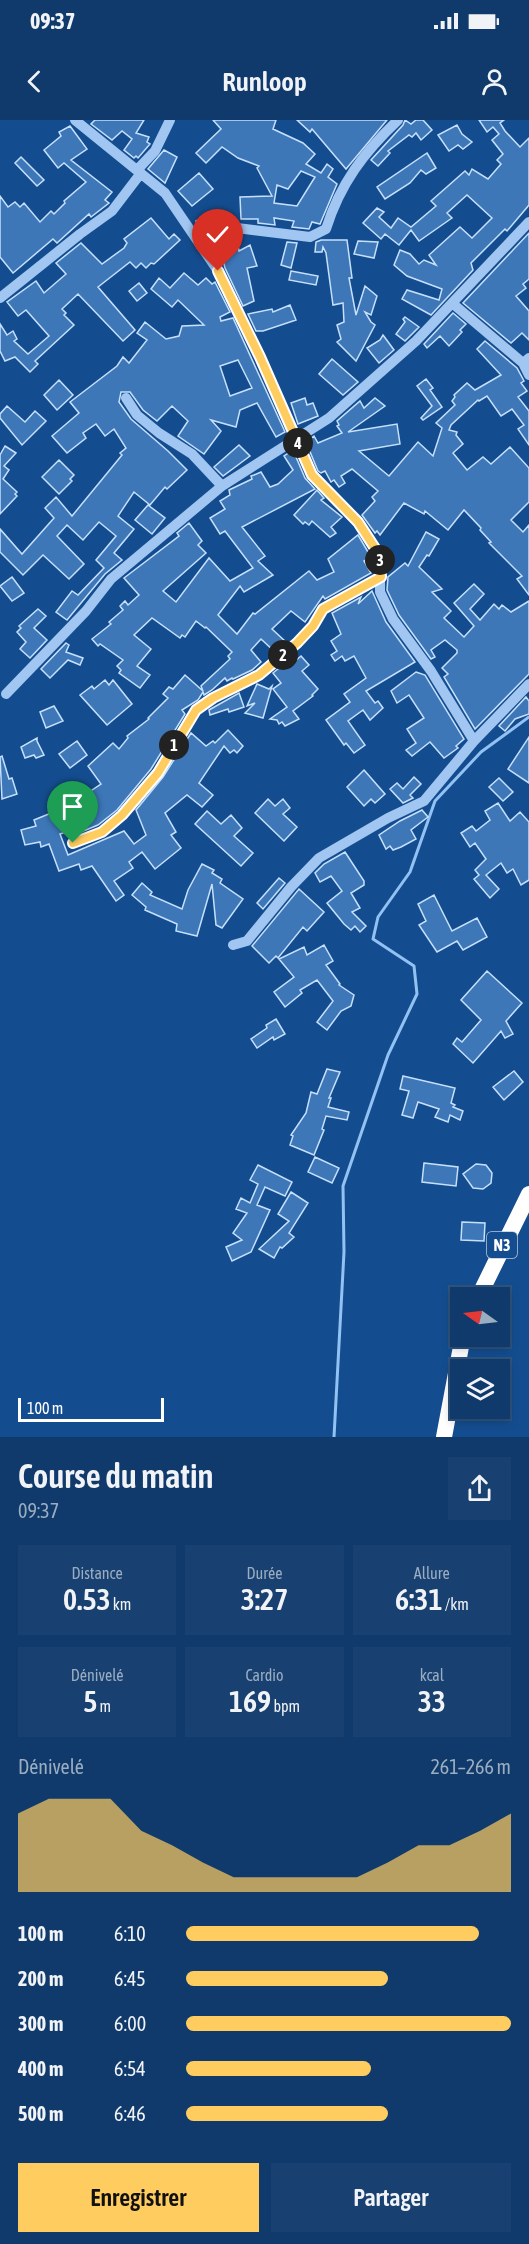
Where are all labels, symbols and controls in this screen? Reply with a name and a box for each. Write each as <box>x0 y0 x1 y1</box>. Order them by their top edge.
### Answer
text: 09:37 <box>30 8 75 34</box>
icon: back <box>18 65 51 98</box>
icon: person <box>478 65 511 98</box>
text: Runloop <box>222 66 307 97</box>
pin <box>192 209 243 271</box>
icon: check <box>201 218 234 251</box>
pin: 4 <box>283 428 313 458</box>
text: 4 <box>294 434 302 452</box>
pin: 3 <box>365 545 395 575</box>
text: 3 <box>376 551 384 569</box>
pin: 2 <box>268 640 298 670</box>
text: 2 <box>279 646 287 664</box>
pin: 1 <box>159 730 189 760</box>
text: 1 <box>170 736 178 754</box>
pin <box>47 781 98 843</box>
icon: arrive <box>56 790 89 823</box>
road number: N3 <box>487 1232 517 1258</box>
north arrow <box>450 1287 510 1347</box>
map controls <box>450 1287 510 1419</box>
button: layers <box>450 1359 510 1419</box>
scale bar <box>18 1395 164 1422</box>
text: 100 m <box>27 1399 63 1417</box>
text: Course du matin <box>18 1457 214 1495</box>
button: share <box>448 1457 511 1520</box>
text: 09:37 <box>18 1499 59 1522</box>
text: Distance <box>72 1564 123 1582</box>
text: Durée <box>247 1564 282 1582</box>
text: Allure <box>414 1564 450 1582</box>
text: 0.53 <box>63 1582 111 1616</box>
text: 3:27 <box>241 1582 288 1616</box>
text: 6:31 <box>395 1582 443 1616</box>
text: km <box>111 1595 131 1613</box>
text: /km <box>443 1595 469 1613</box>
text: Dénivelé <box>71 1666 124 1684</box>
text: Cardio <box>245 1666 284 1684</box>
text: kcal <box>420 1666 444 1684</box>
text: 5 <box>83 1684 97 1718</box>
text: 169 <box>229 1684 271 1718</box>
text: 33 <box>418 1684 446 1718</box>
text: m <box>97 1697 111 1715</box>
text: bpm <box>271 1697 300 1715</box>
text: Dénivelé <box>18 1755 84 1778</box>
text: 261–266 m <box>430 1755 511 1778</box>
text: 100 m <box>18 1922 63 1945</box>
text: 6:10 <box>114 1922 146 1945</box>
text: 200 m <box>18 1967 63 1990</box>
text: 6:45 <box>114 1967 146 1990</box>
text: 300 m <box>18 2012 63 2035</box>
text: 6:00 <box>114 2012 146 2035</box>
text: 400 m <box>18 2057 63 2080</box>
text: 6:54 <box>114 2057 146 2080</box>
text: 500 m <box>18 2102 63 2125</box>
text: 6:46 <box>114 2102 146 2125</box>
button: Enregistrer <box>18 2163 259 2232</box>
button: Partager <box>271 2163 511 2232</box>

